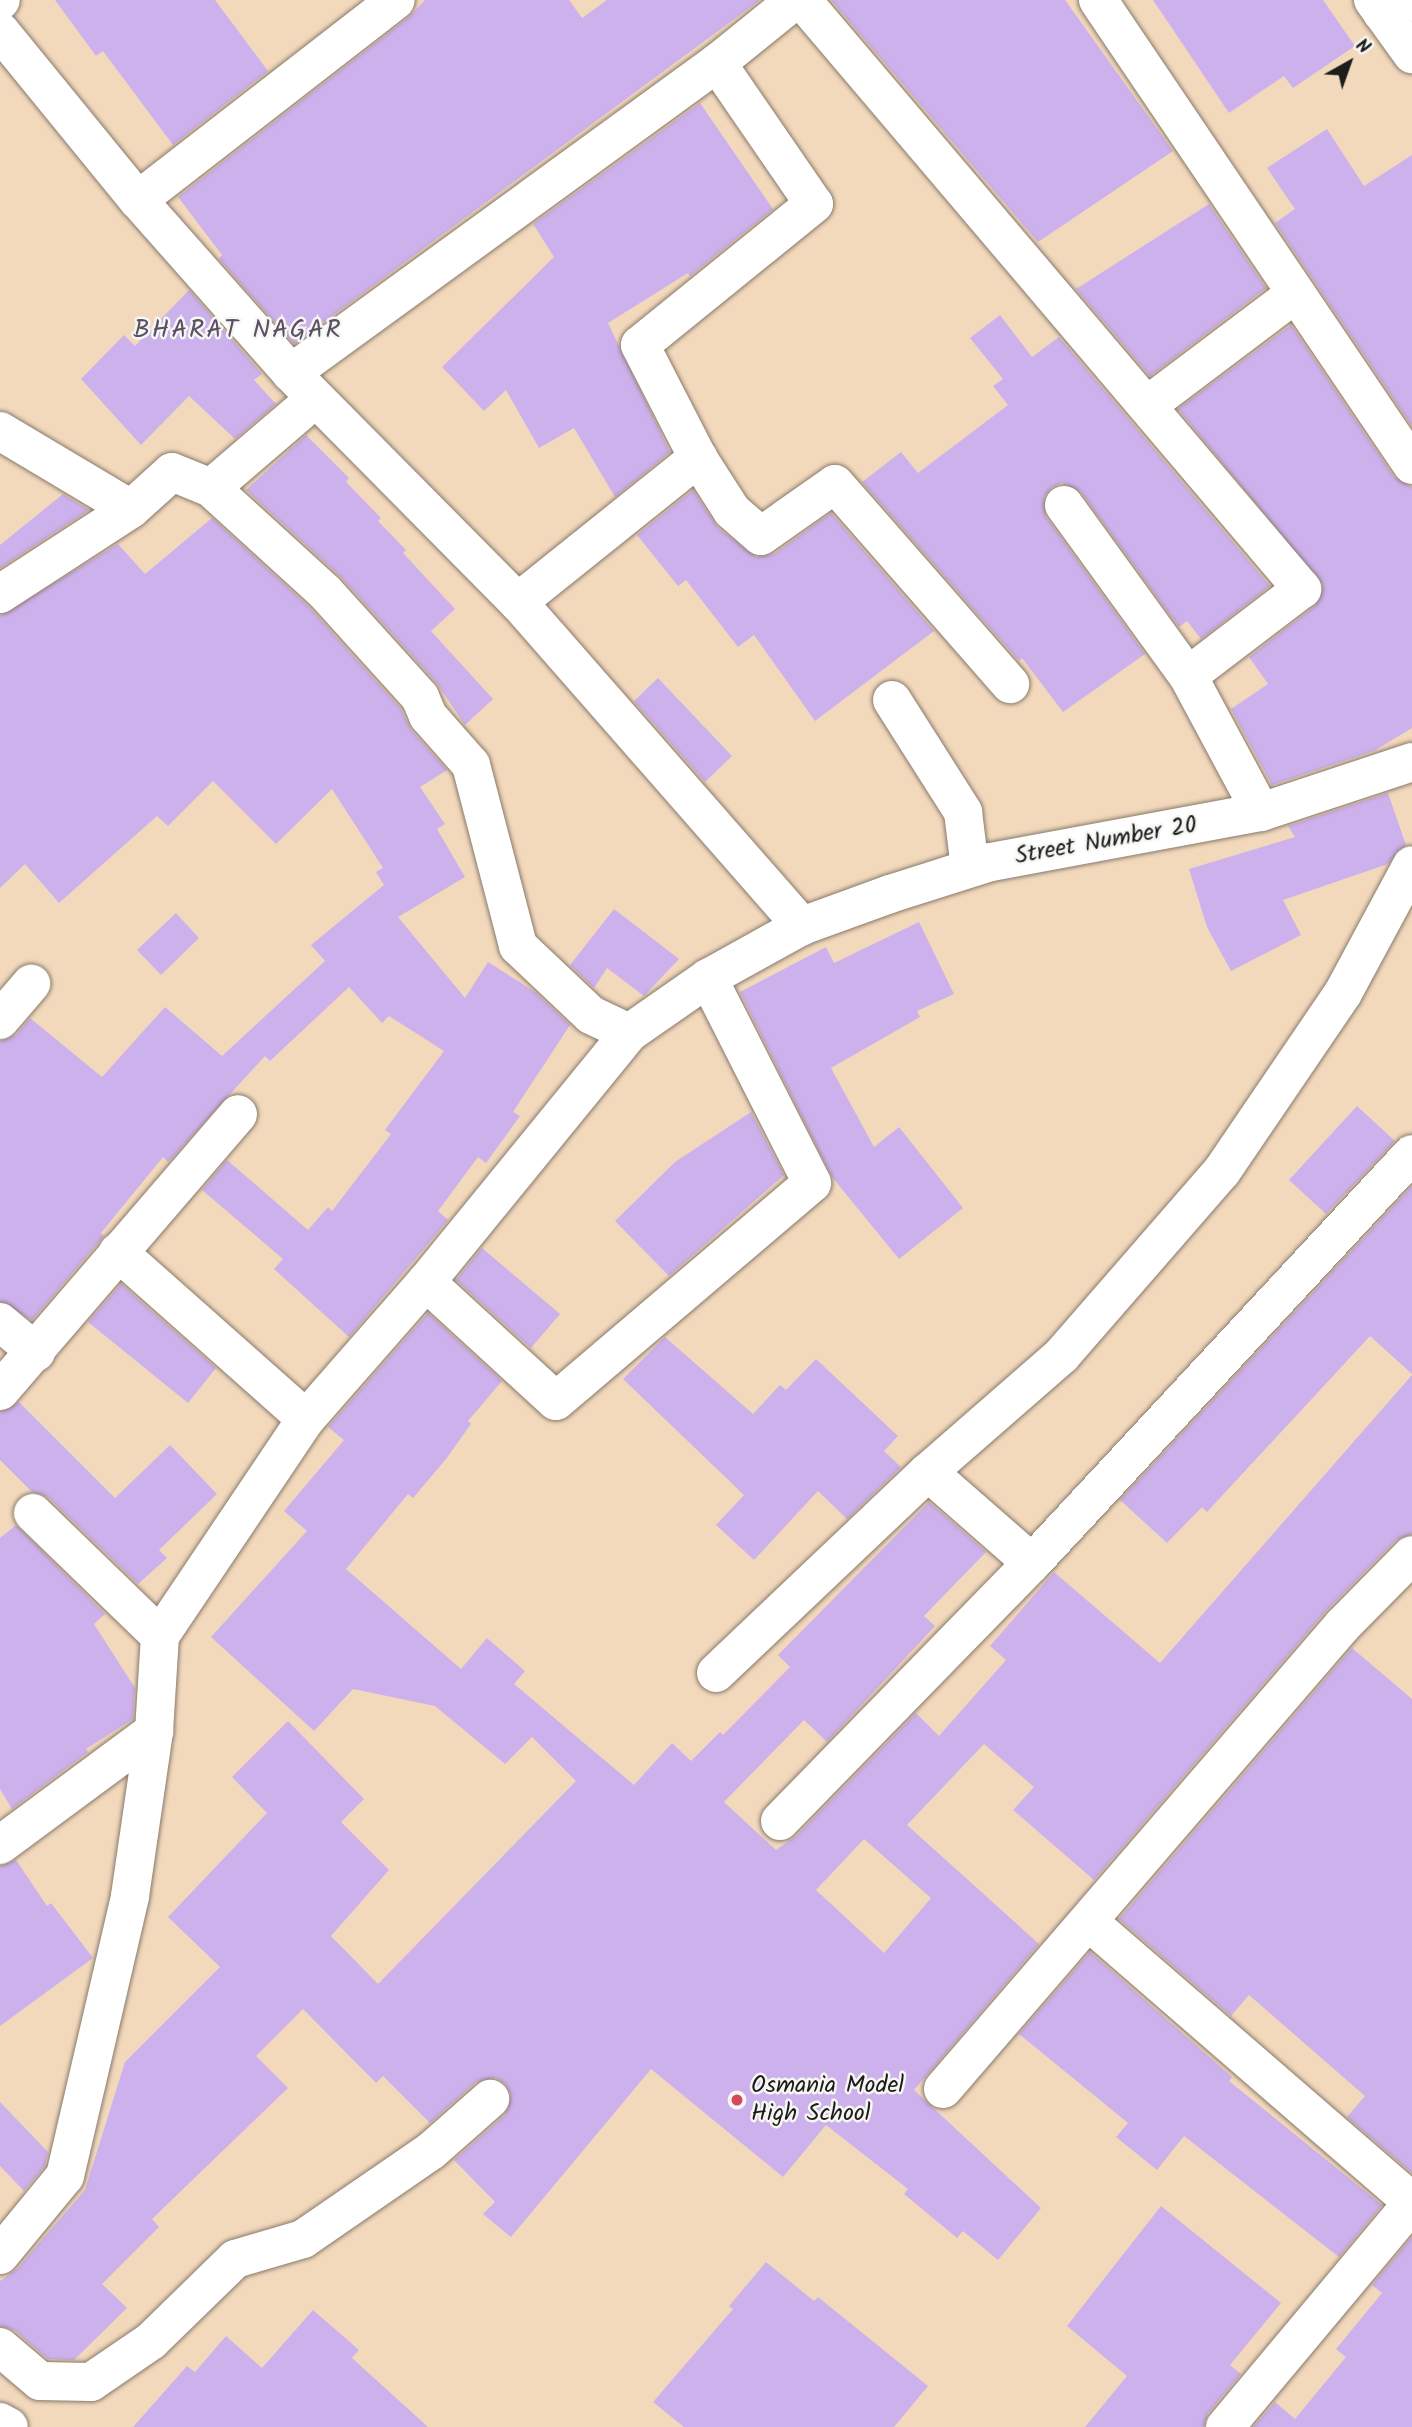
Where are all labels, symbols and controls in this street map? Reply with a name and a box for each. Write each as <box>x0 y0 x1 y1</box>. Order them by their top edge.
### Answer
north arrow <box>1314 28 1384 98</box>
text: N <box>1348 32 1377 62</box>
district label: BHARAT NAGAR <box>135 315 341 347</box>
street label: Street Number 20 <box>1013 811 1199 871</box>
place label: Osmania Model High School <box>751 2072 904 2128</box>
marker: Osmania Model High School <box>729 2092 745 2108</box>

